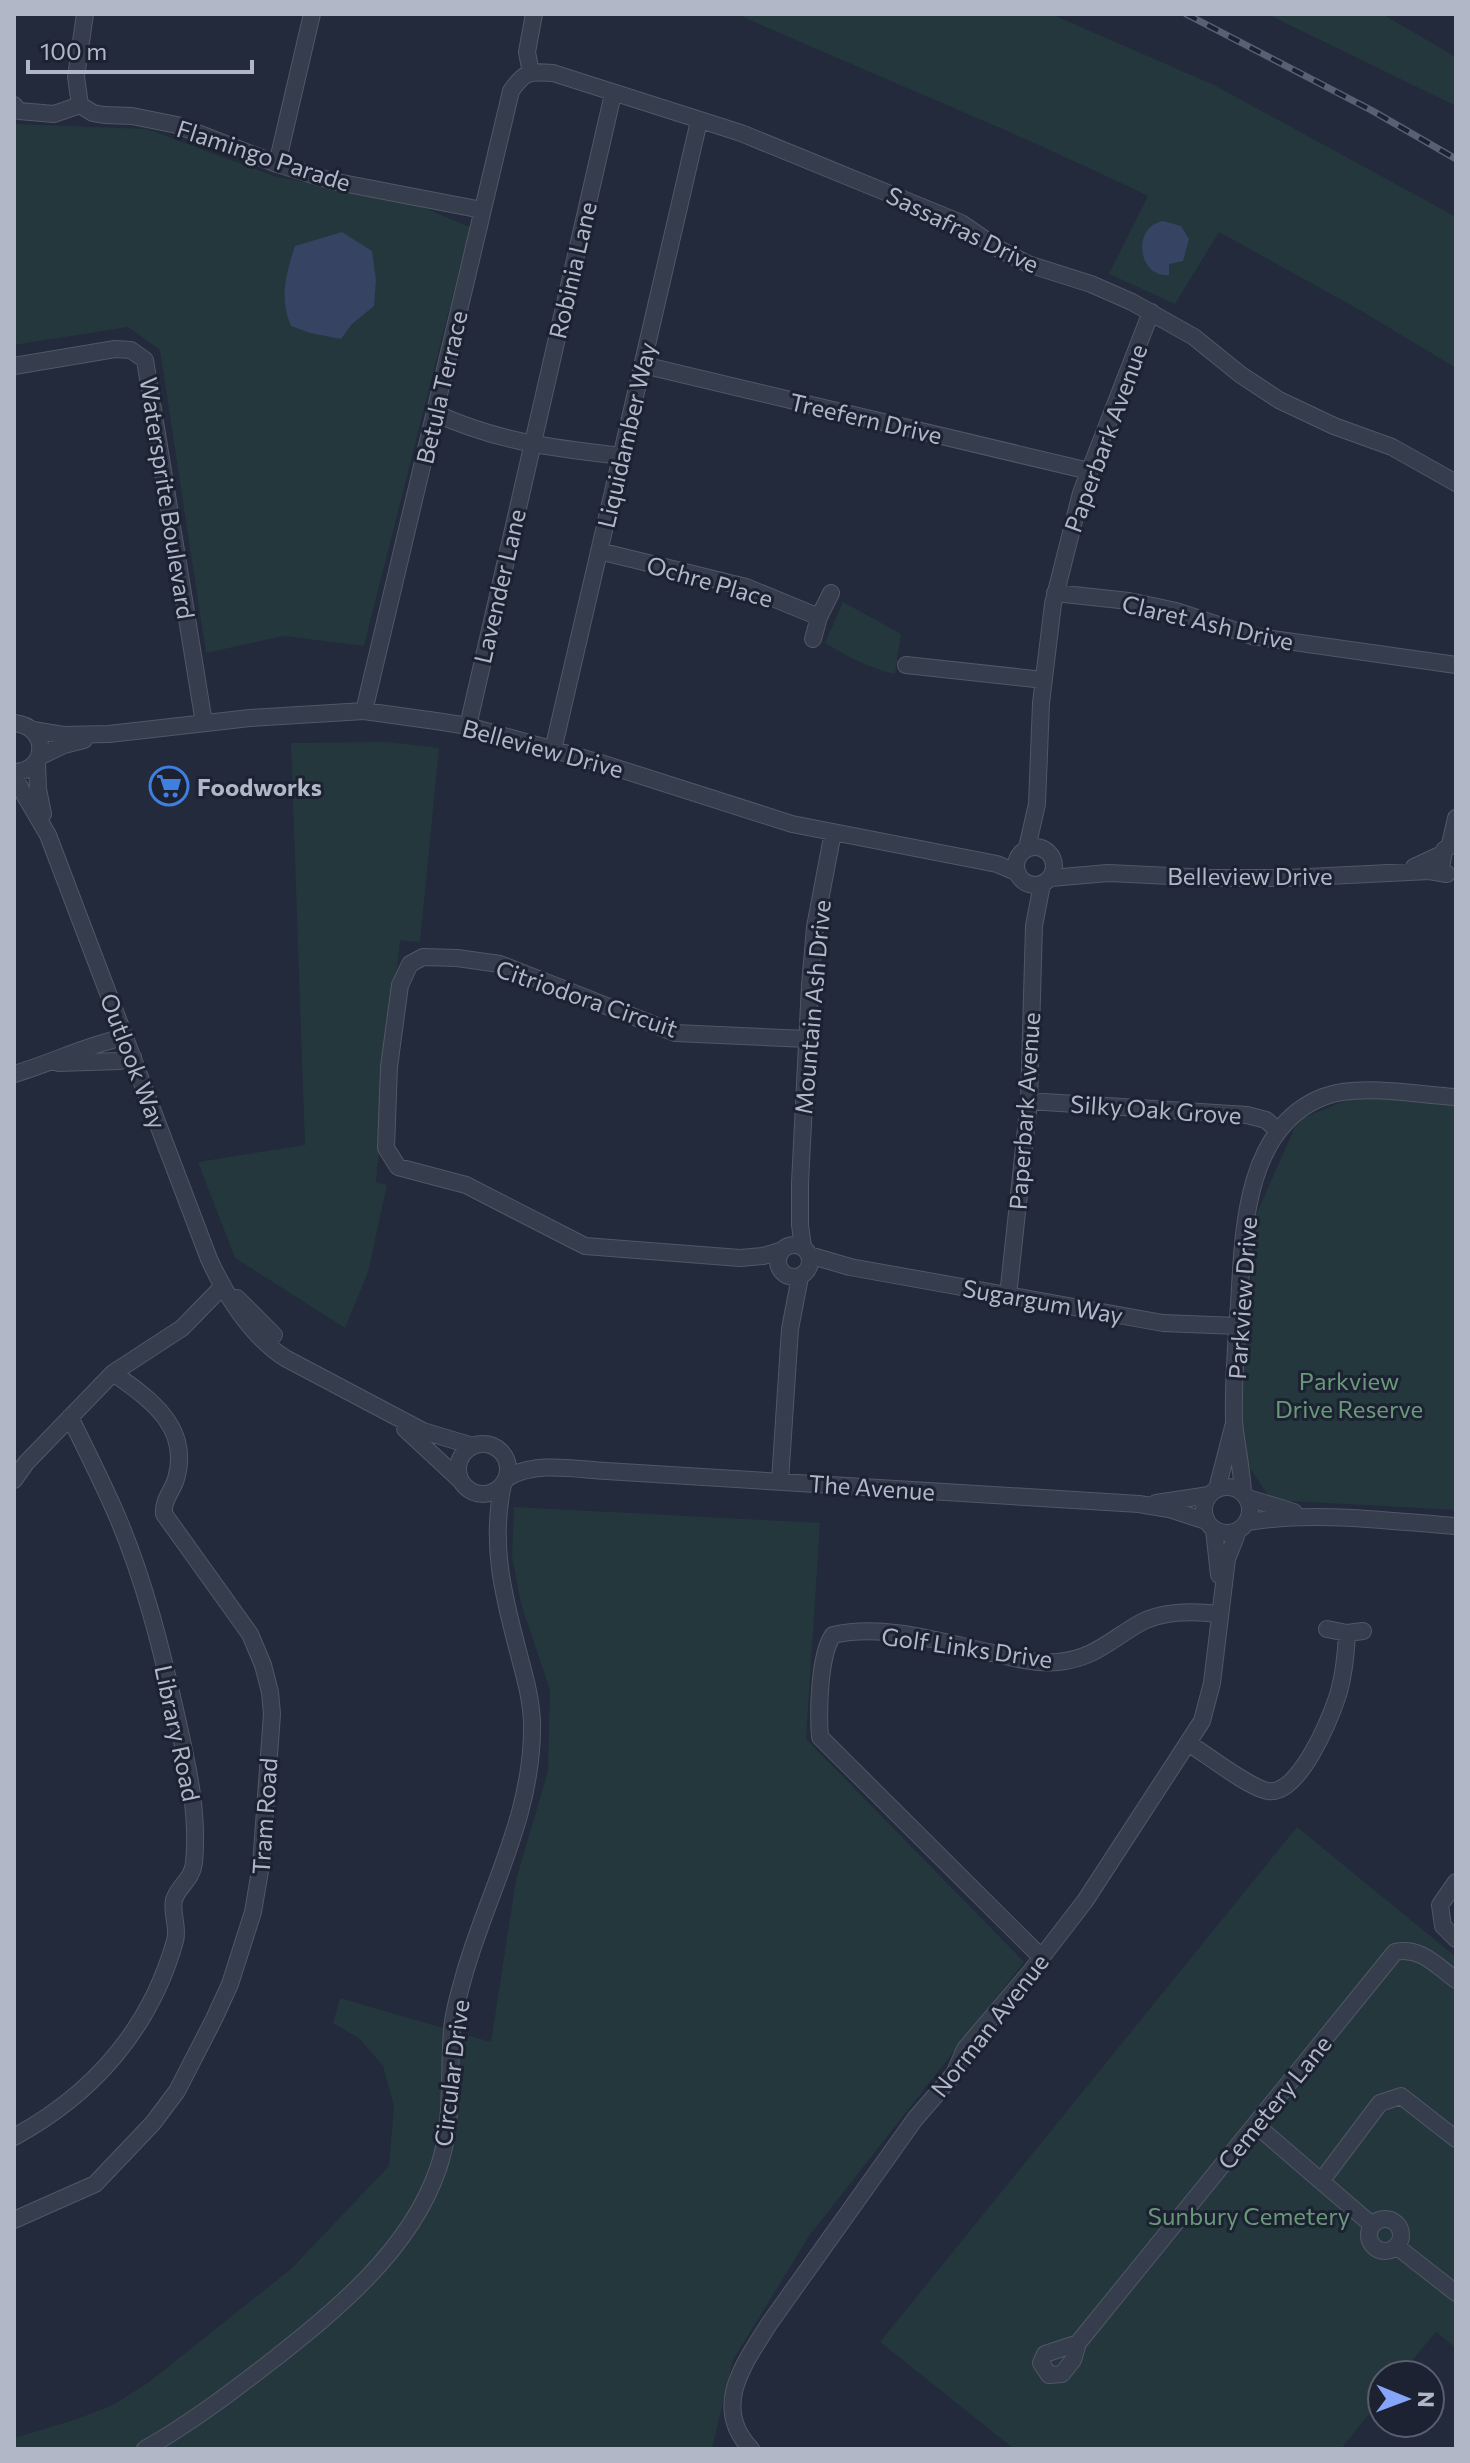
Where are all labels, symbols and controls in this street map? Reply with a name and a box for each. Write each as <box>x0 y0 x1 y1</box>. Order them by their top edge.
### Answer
scale bar <box>28 24 252 74</box>
text: 100 m <box>40 36 107 65</box>
street label: Flamingo Parade <box>173 113 355 197</box>
street label: Sassafras Drive <box>882 180 1044 278</box>
street label: Robinia Lane <box>542 199 602 341</box>
street label: Betula Terrace <box>409 307 473 467</box>
street label: Liquidamber Way <box>591 339 661 531</box>
street label: Paperbark Avenue <box>1058 340 1152 536</box>
street label: Watersprite Boulevard <box>135 375 201 621</box>
street label: Treefern Drive <box>787 386 945 450</box>
street label: Lavender Lane <box>467 506 531 666</box>
street label: Ochre Place <box>644 549 776 613</box>
street label: Claret Ash Drive <box>1119 588 1297 656</box>
street label: Belleview Drive <box>459 713 627 783</box>
supermarket icon: Foodworks <box>148 765 190 807</box>
place label: Foodworks <box>197 772 322 801</box>
street label: Belleview Drive <box>1167 861 1333 890</box>
street label: Mountain Ash Drive <box>788 899 836 1115</box>
street label: Citriodora Circuit <box>492 953 682 1043</box>
street label: Outlook Way <box>95 989 173 1133</box>
street label: Paperbark Avenue <box>1003 1011 1045 1211</box>
street label: Silky Oak Grove <box>1070 1089 1242 1129</box>
street label: Parkview Drive <box>1222 1216 1262 1380</box>
street label: Sugargum Way <box>961 1273 1125 1329</box>
park label: Parkview Drive Reserve <box>1275 1366 1423 1423</box>
street label: The Avenue <box>808 1468 936 1506</box>
street label: Golf Links Drive <box>880 1621 1054 1673</box>
street label: Library Road <box>149 1662 207 1804</box>
street label: Tram Road <box>245 1757 283 1875</box>
street label: Norman Avenue <box>924 1948 1054 2102</box>
street label: Circular Drive <box>428 1998 474 2148</box>
street label: Cemetery Lane <box>1211 2029 1337 2175</box>
park label: Sunbury Cemetery <box>1148 2201 1350 2230</box>
north arrow <box>1366 2359 1446 2439</box>
text: N <box>1413 2391 1440 2408</box>

